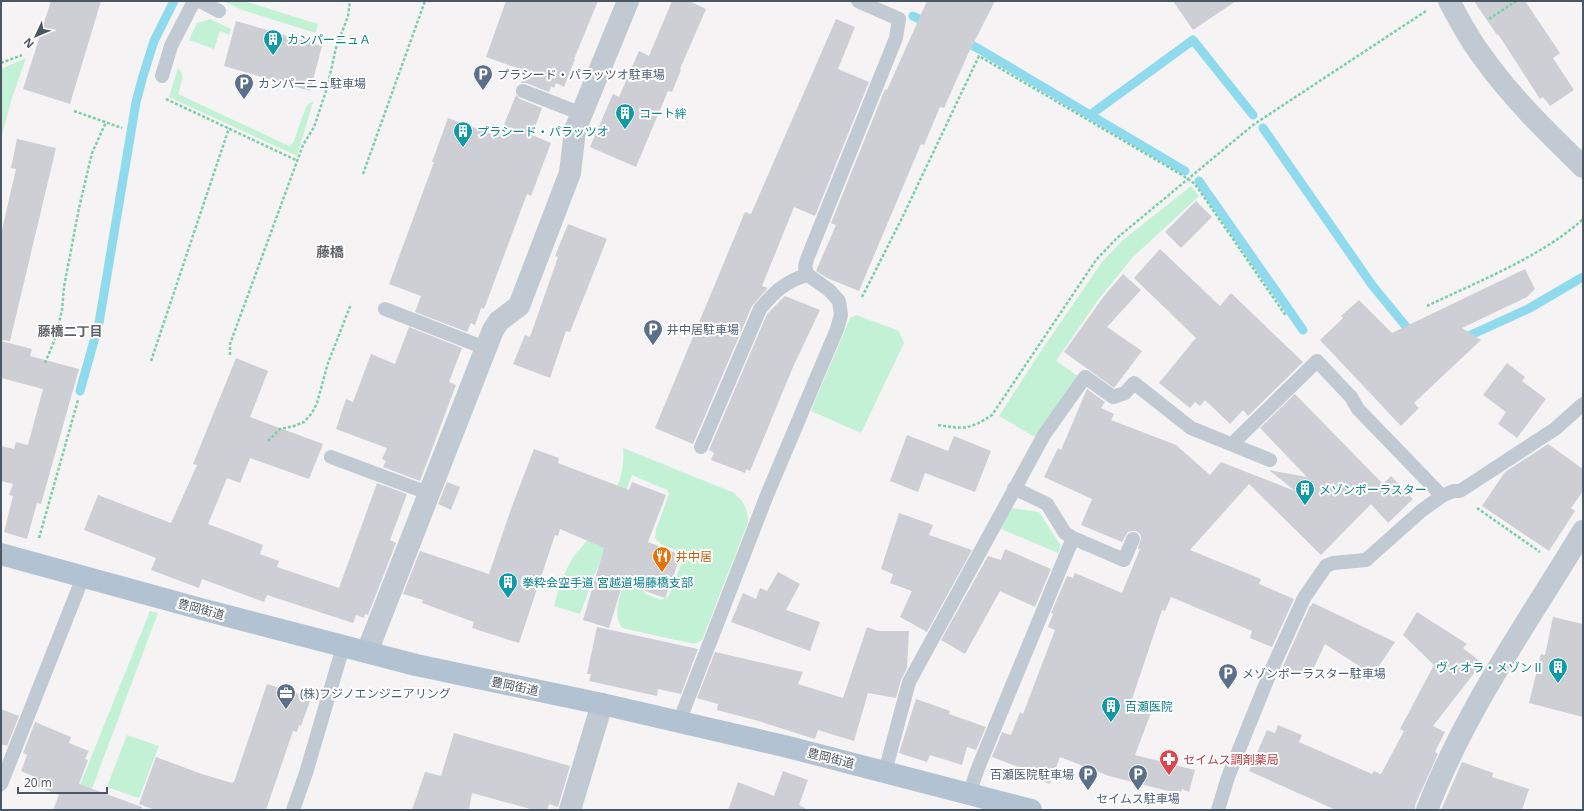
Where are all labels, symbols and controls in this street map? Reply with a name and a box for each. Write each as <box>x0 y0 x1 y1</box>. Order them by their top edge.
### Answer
north arrow <box>16 16 56 56</box>
building icon: カンパーニュＡ <box>262 28 284 56</box>
place label: カンパーニュＡ <box>287 31 371 48</box>
text: N <box>20 35 37 52</box>
parking icon: プラシード・パラッツオ駐車場 <box>472 63 494 91</box>
place label: プラシード・パラッツオ駐車場 <box>497 66 665 83</box>
parking icon: カンパーニュ駐車場 <box>233 72 255 100</box>
place label: カンパーニュ駐車場 <box>258 75 366 92</box>
building icon: コート絆 <box>614 102 636 130</box>
place label: コート絆 <box>639 105 687 122</box>
building icon: プラシード・パラッツオ <box>452 120 474 148</box>
place label: プラシード・パラッツオ <box>477 123 609 140</box>
district label: 藤橋 <box>316 242 344 261</box>
parking icon: 井中居駐車場 <box>642 318 664 346</box>
place label: 井中居駐車場 <box>667 321 739 338</box>
district label: 藤橋二丁目 <box>37 322 103 340</box>
building icon: メゾンポーラスター <box>1294 478 1316 506</box>
place label: メゾンポーラスター <box>1319 481 1427 498</box>
restaurant icon: 井中居 <box>651 545 673 573</box>
place label: 井中居 <box>676 548 712 565</box>
building icon: 拳粋会空手道 宮越道場藤橋支部 <box>497 571 519 599</box>
place label: 拳粋会空手道 宮越道場藤橋支部 <box>522 574 693 591</box>
street label: 豊岡街道 <box>176 595 226 623</box>
building icon: ヴィオラ・メゾンⅡ <box>1547 656 1569 684</box>
place label: ヴィオラ・メゾンⅡ <box>1436 659 1544 676</box>
parking icon: メゾンポーラスター駐車場 <box>1217 662 1239 690</box>
place label: メゾンポーラスター駐車場 <box>1242 665 1386 682</box>
street label: 豊岡街道 <box>490 673 540 699</box>
office icon: (株)フジノエンジニアリング <box>275 682 297 710</box>
place label: (株)フジノエンジニアリング <box>300 685 451 702</box>
building icon: 百瀬医院 <box>1100 695 1122 723</box>
place label: 百瀬医院 <box>1125 698 1173 715</box>
street label: 豊岡街道 <box>806 744 856 772</box>
pharmacy icon: セイムス調剤薬局 <box>1158 748 1180 776</box>
place label: セイムス調剤薬局 <box>1183 751 1279 768</box>
parking icon: 百瀬医院駐車場 <box>1077 763 1099 791</box>
parking icon: セイムス駐車場 <box>1127 763 1149 791</box>
place label: 百瀬医院駐車場 <box>990 766 1074 783</box>
scale bar <box>18 769 107 795</box>
text: 20 m <box>24 774 52 791</box>
place label: セイムス駐車場 <box>1096 790 1180 807</box>

